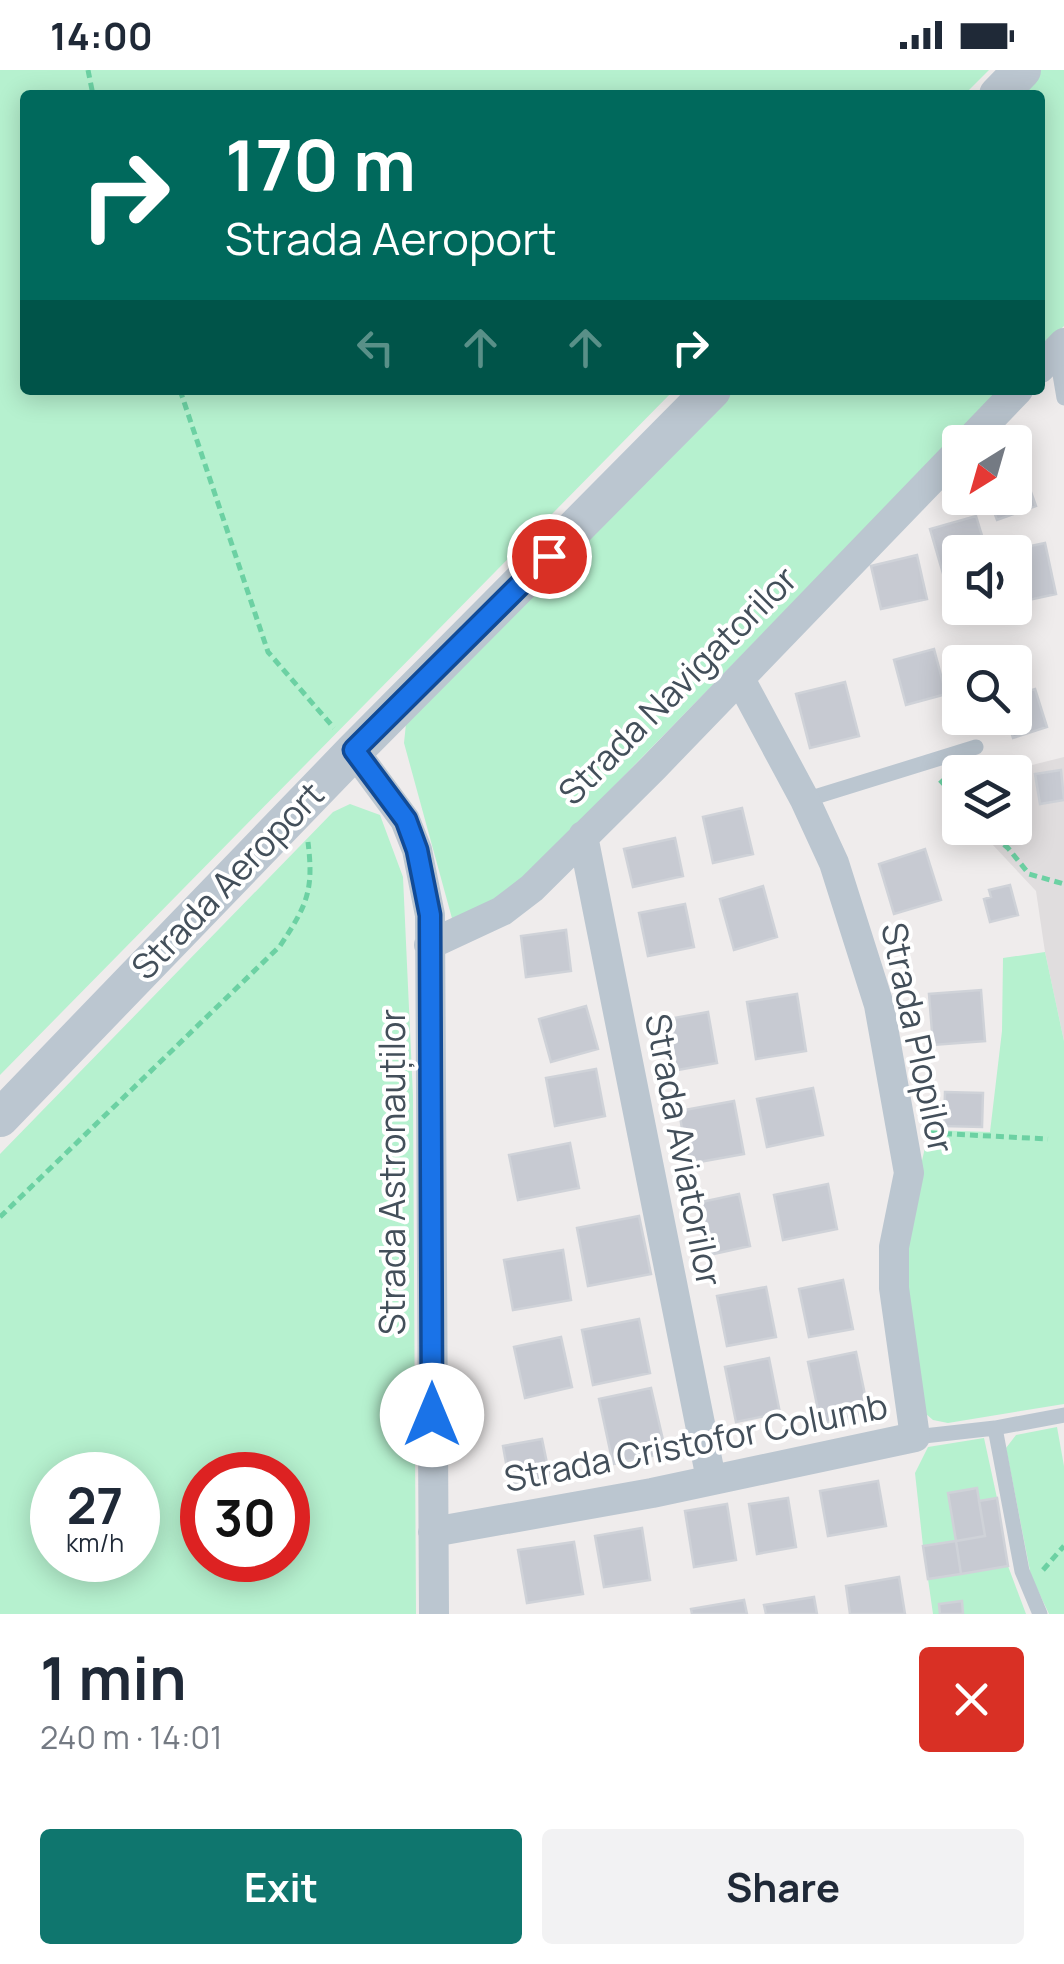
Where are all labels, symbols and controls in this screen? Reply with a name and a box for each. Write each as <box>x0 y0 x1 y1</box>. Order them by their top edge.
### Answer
text: 14:00 <box>50 9 153 61</box>
text: 170 m <box>225 116 416 212</box>
icon: right <box>60 130 190 260</box>
text: Strada Aeroport <box>225 207 556 269</box>
icon: left <box>348 320 403 375</box>
icon: ahead <box>453 320 508 375</box>
icon: ahead <box>558 320 613 375</box>
icon: right <box>663 320 718 375</box>
north arrow <box>942 425 1032 515</box>
map controls <box>942 425 1032 845</box>
pin <box>507 514 592 599</box>
icon: arrive <box>522 529 577 584</box>
button: sound <box>942 535 1032 625</box>
street label: Strada Navigatorilor <box>547 555 807 815</box>
button: search <box>942 645 1032 735</box>
button: layers <box>942 755 1032 845</box>
street label: Strada Aeroport <box>120 771 334 990</box>
street label: Strada Plopilor <box>870 918 966 1157</box>
street label: Strada Astronauților <box>368 1009 416 1335</box>
street label: Strada Aviatorilor <box>634 1009 734 1290</box>
position arrow <box>380 1363 484 1467</box>
street label: Strada Cristofor Columb <box>500 1381 892 1503</box>
speed limit sign: 30 <box>180 1452 310 1582</box>
text: 27 <box>67 1471 123 1539</box>
text: km/h <box>66 1525 124 1560</box>
text: 1 min <box>40 1636 187 1718</box>
button: close <box>919 1647 1024 1752</box>
text: 240 m · 14:01 <box>40 1715 222 1759</box>
button: Exit <box>40 1829 522 1944</box>
button: Share <box>542 1829 1024 1944</box>

